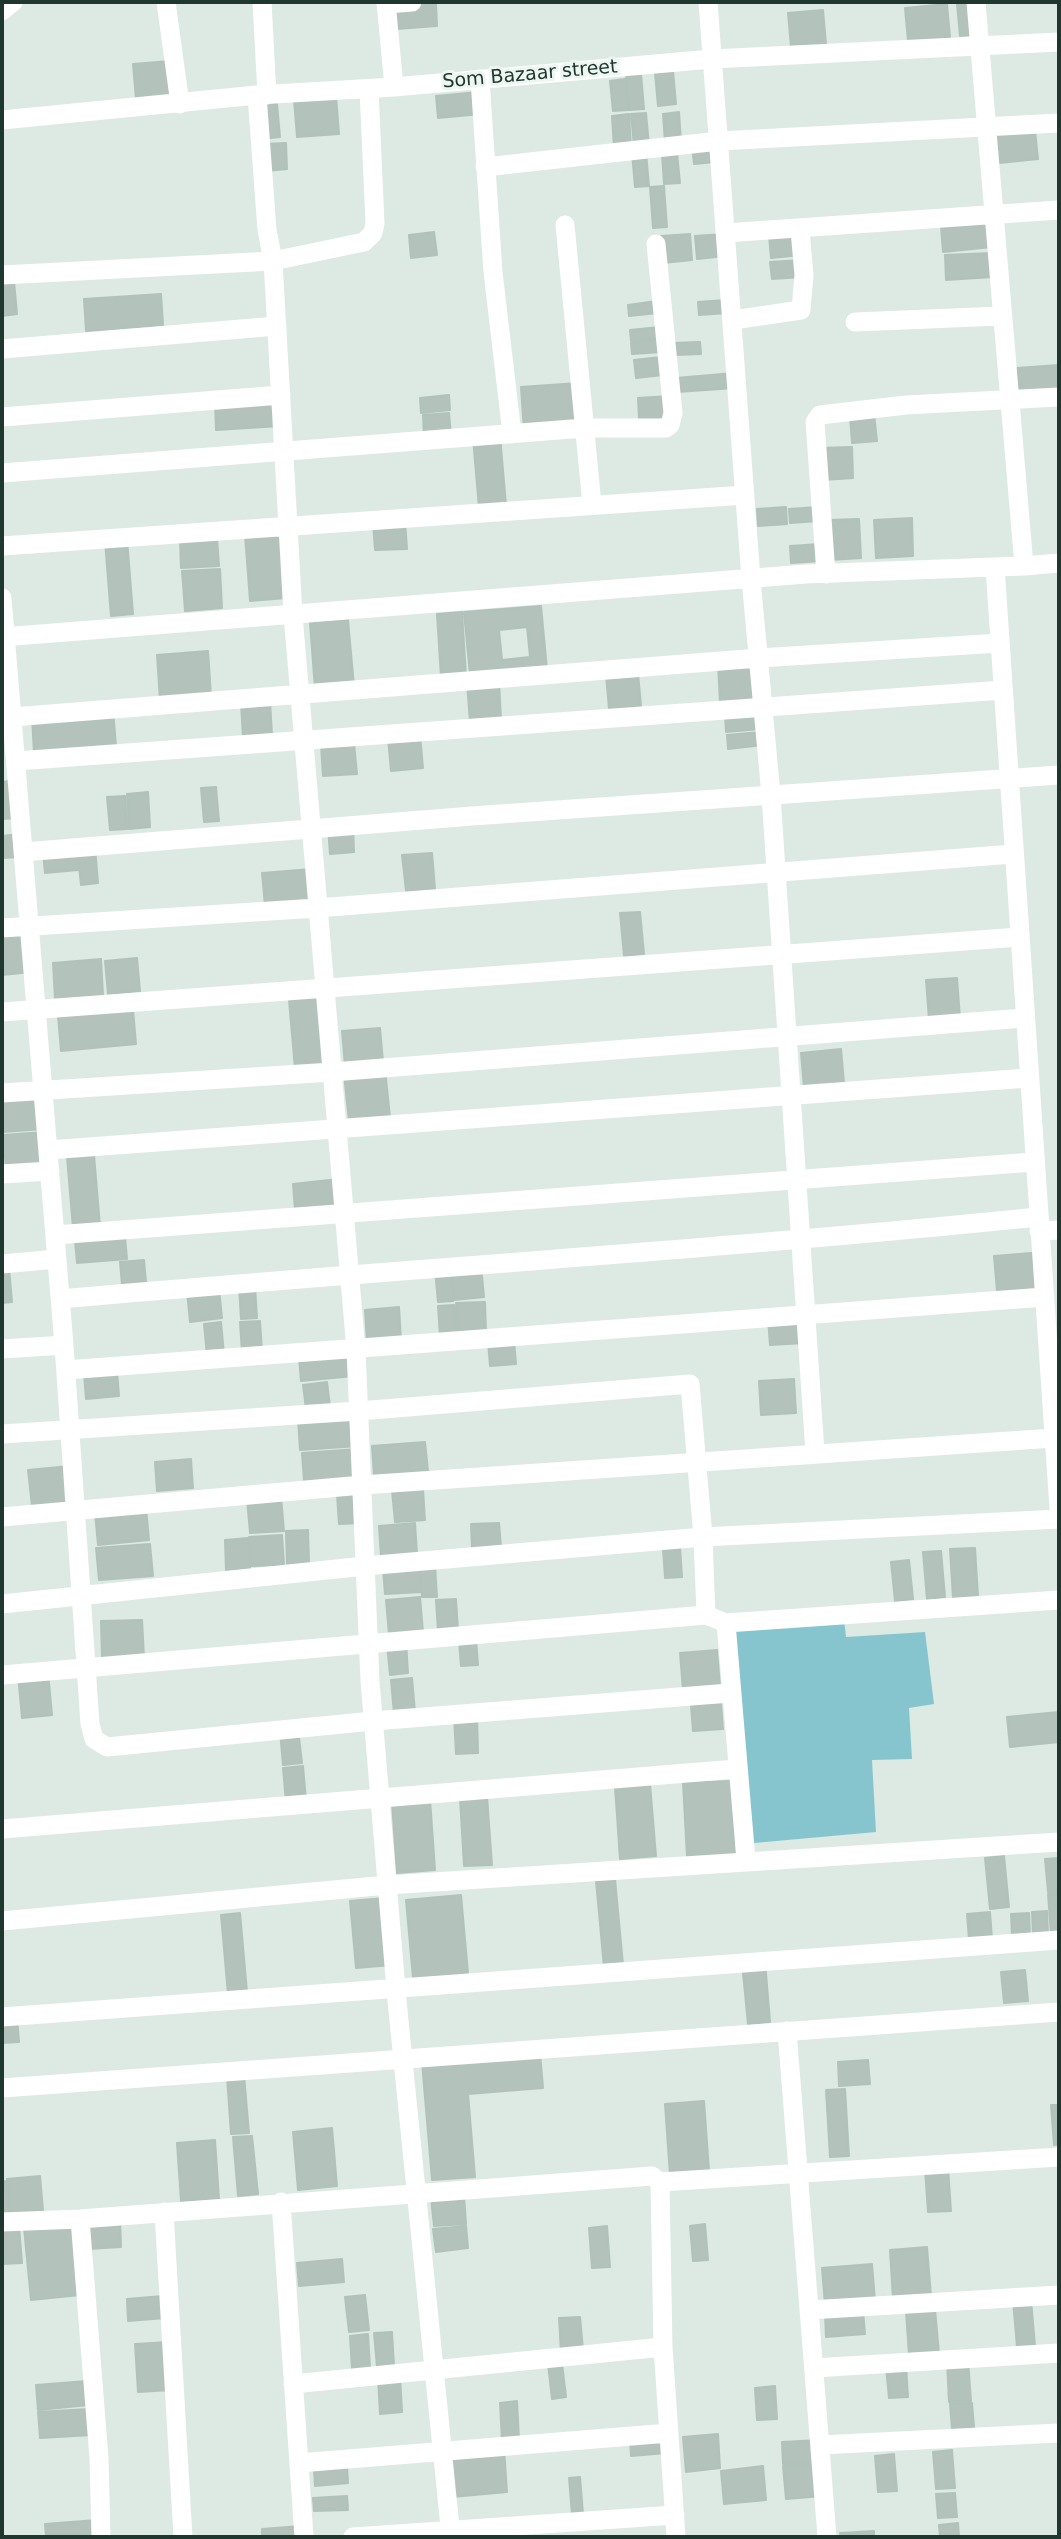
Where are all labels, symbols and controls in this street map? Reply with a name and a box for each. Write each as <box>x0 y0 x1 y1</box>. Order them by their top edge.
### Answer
street label: Som Bazaar street <box>442 56 618 94</box>

